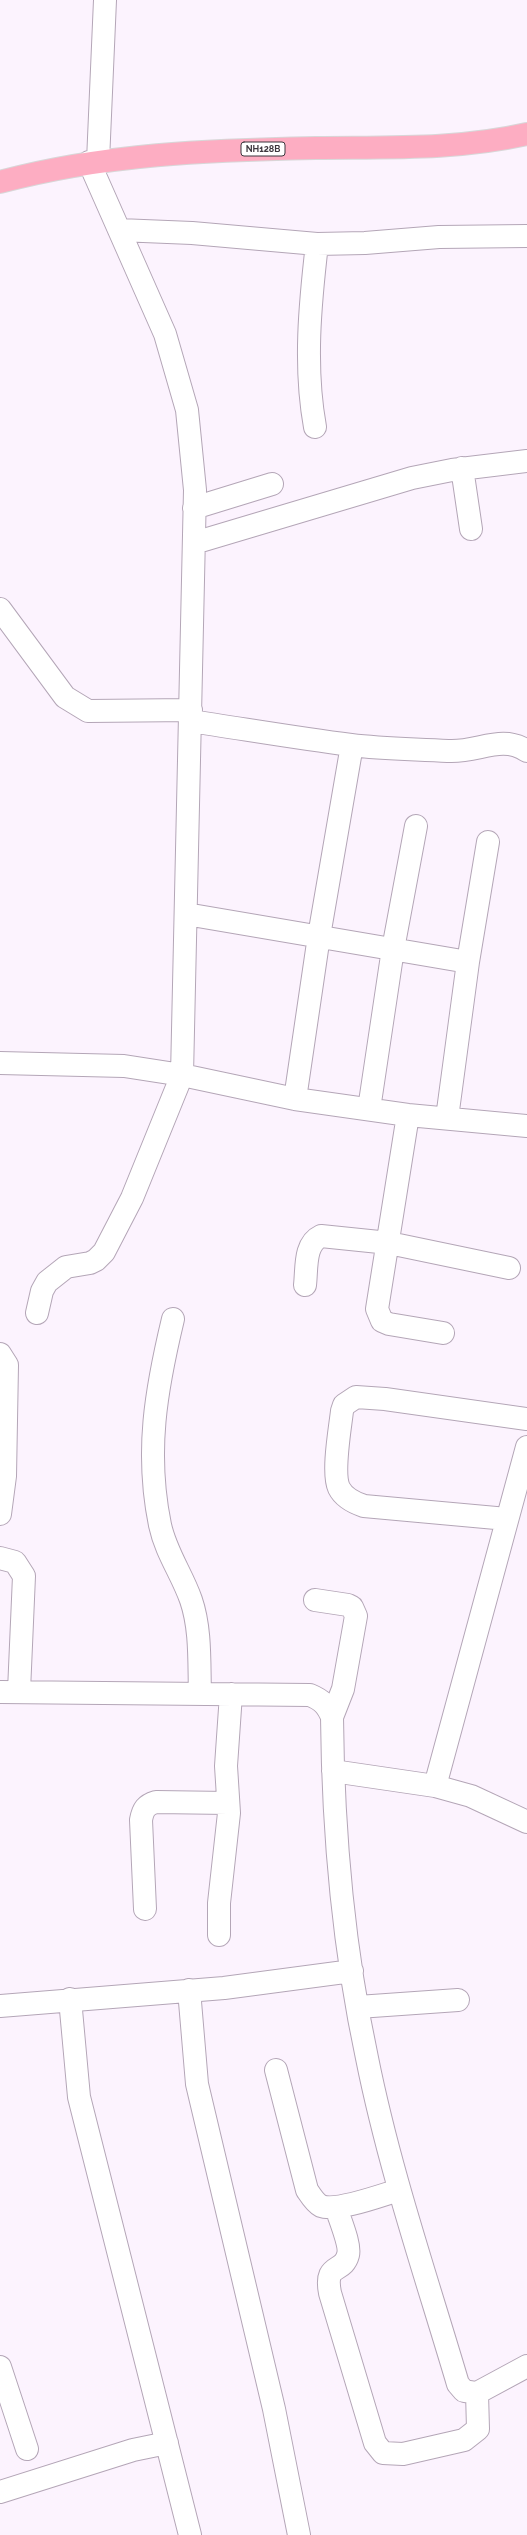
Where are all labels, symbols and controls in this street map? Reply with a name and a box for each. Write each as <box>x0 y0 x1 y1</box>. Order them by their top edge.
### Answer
road number: NH128B <box>241 142 285 156</box>

